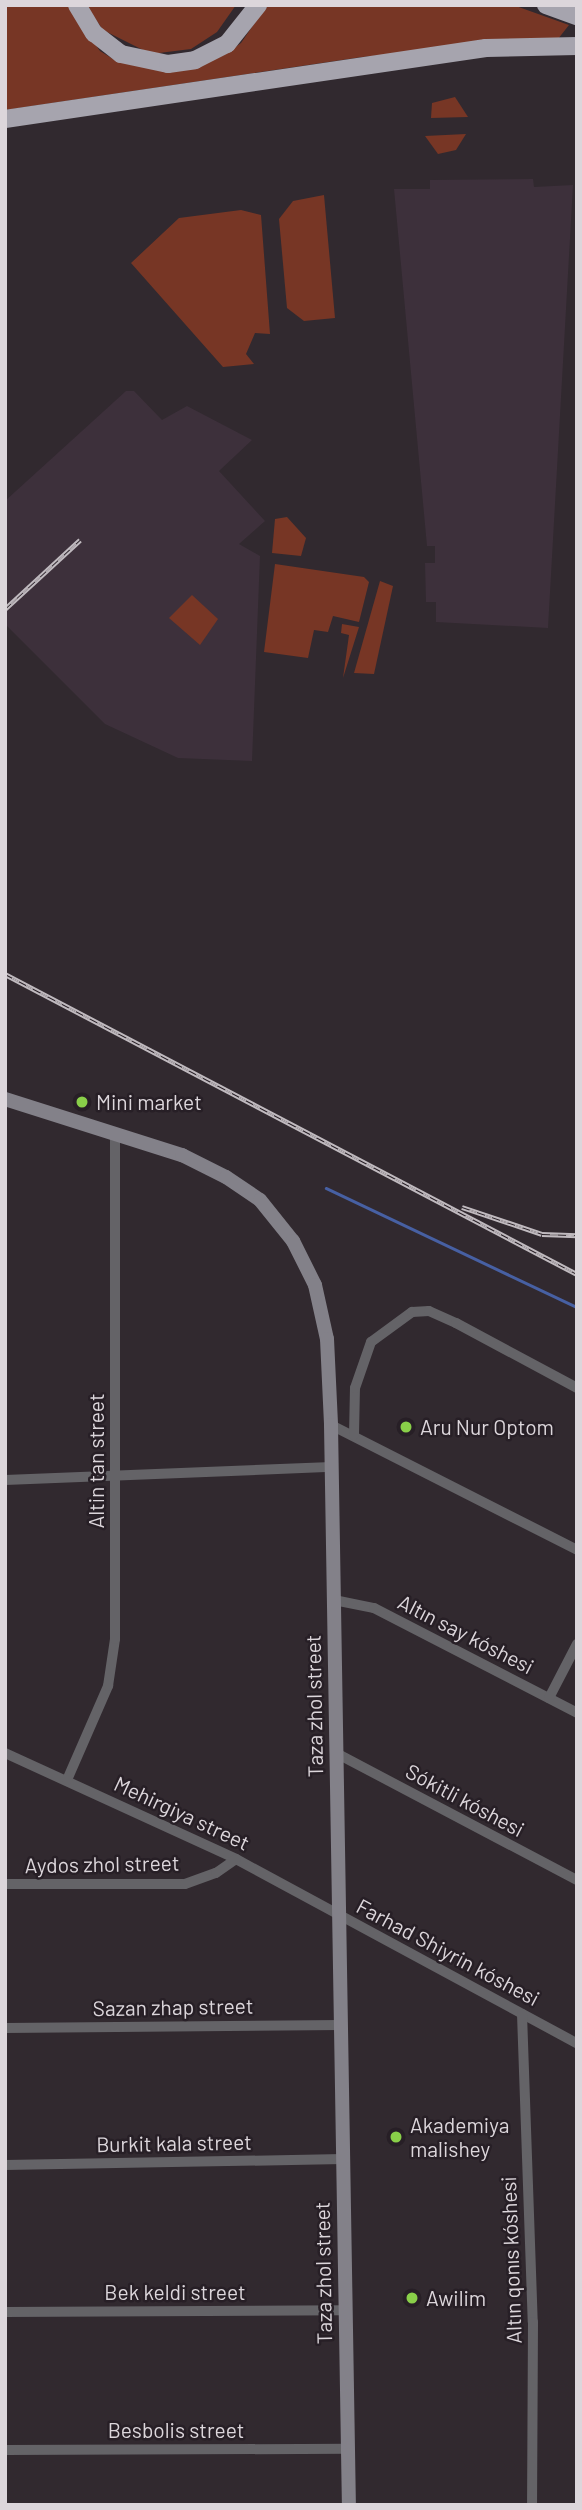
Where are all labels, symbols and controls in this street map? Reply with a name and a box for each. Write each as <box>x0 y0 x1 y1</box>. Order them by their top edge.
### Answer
place label: Mini market <box>96 1089 202 1115</box>
marker: Mini market <box>74 1094 90 1110</box>
street label: Altin tan street <box>83 1393 109 1529</box>
place label: Aru Nur Optom <box>420 1414 554 1440</box>
marker: Aru Nur Optom <box>398 1419 414 1435</box>
street label: Altın say kóshesi <box>394 1589 538 1679</box>
street label: Taza zhol street <box>300 1634 328 1778</box>
street label: Sókitli kóshesi <box>401 1758 529 1842</box>
street label: Mehirgiya street <box>110 1771 254 1855</box>
street label: Aydos zhol street <box>24 1850 180 1878</box>
street label: Farhad Shiyrin kóshesi <box>352 1893 544 2011</box>
street label: Sazan zhap street <box>92 1993 254 2021</box>
place label: Akademiya malishey <box>410 2112 509 2162</box>
street label: Burkit kala street <box>96 2129 252 2157</box>
marker: Akademiya malishey <box>388 2129 404 2145</box>
street label: Altın qonıs kóshesi <box>495 2176 527 2344</box>
street label: Taza zhol street <box>309 2201 337 2345</box>
street label: Bek keldi street <box>104 2279 246 2305</box>
place label: Awilim <box>426 2285 486 2311</box>
marker: Awilim <box>404 2290 420 2306</box>
street label: Besbolis street <box>108 2417 244 2443</box>

